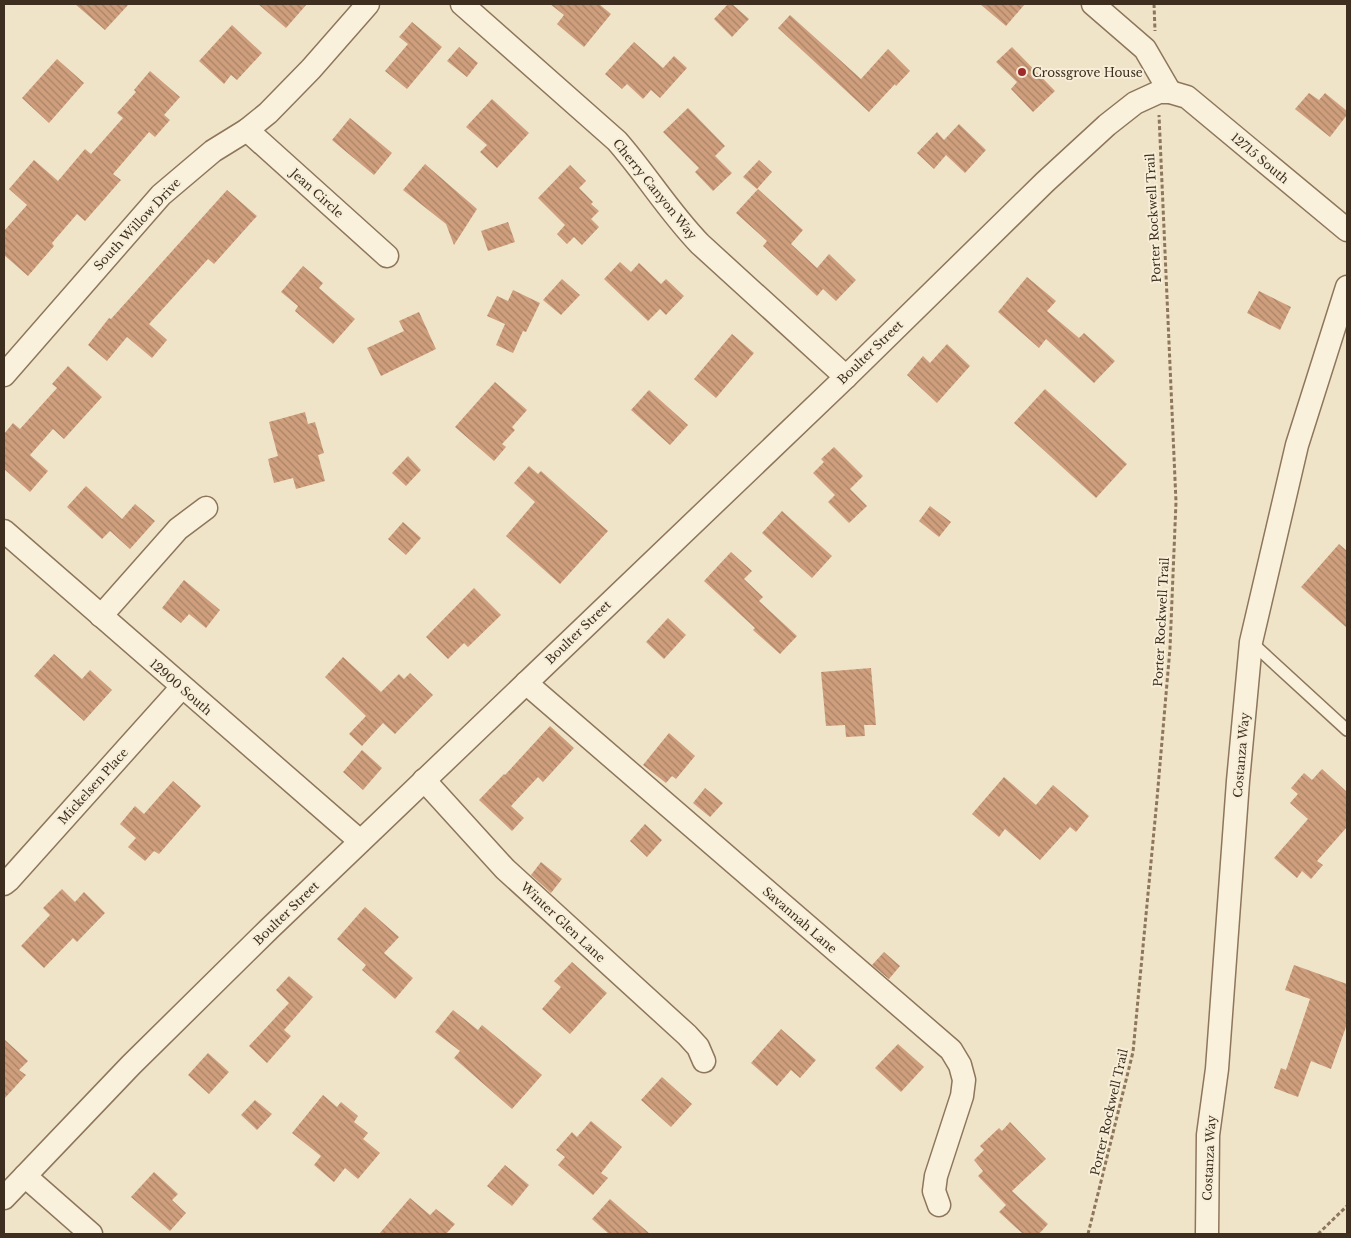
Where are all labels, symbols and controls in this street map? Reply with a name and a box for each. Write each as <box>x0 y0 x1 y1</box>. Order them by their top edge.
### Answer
place label: Crossgrove House <box>1032 65 1143 80</box>
marker: Crossgrove House <box>1016 66 1028 78</box>
street label: 12715 South <box>1228 129 1292 187</box>
street label: Cherry Canyon Way <box>610 136 700 242</box>
street label: Porter Rockwell Trail <box>1142 153 1164 283</box>
street label: Jean Circle <box>286 164 347 221</box>
street label: South Willow Drive <box>90 175 184 273</box>
street label: Boulter Street <box>834 317 906 387</box>
street label: Porter Rockwell Trail <box>1150 557 1172 687</box>
street label: Boulter Street <box>542 597 614 667</box>
street label: 12900 South <box>147 656 215 718</box>
street label: Costanza Way <box>1230 711 1252 798</box>
street label: Mickelsen Place <box>55 745 131 827</box>
street label: Boulter Street <box>250 878 322 948</box>
street label: Winter Glen Lane <box>517 878 608 965</box>
street label: Savannah Lane <box>760 884 840 956</box>
street label: Porter Rockwell Trail <box>1087 1047 1131 1177</box>
street label: Costanza Way <box>1199 1115 1219 1201</box>

